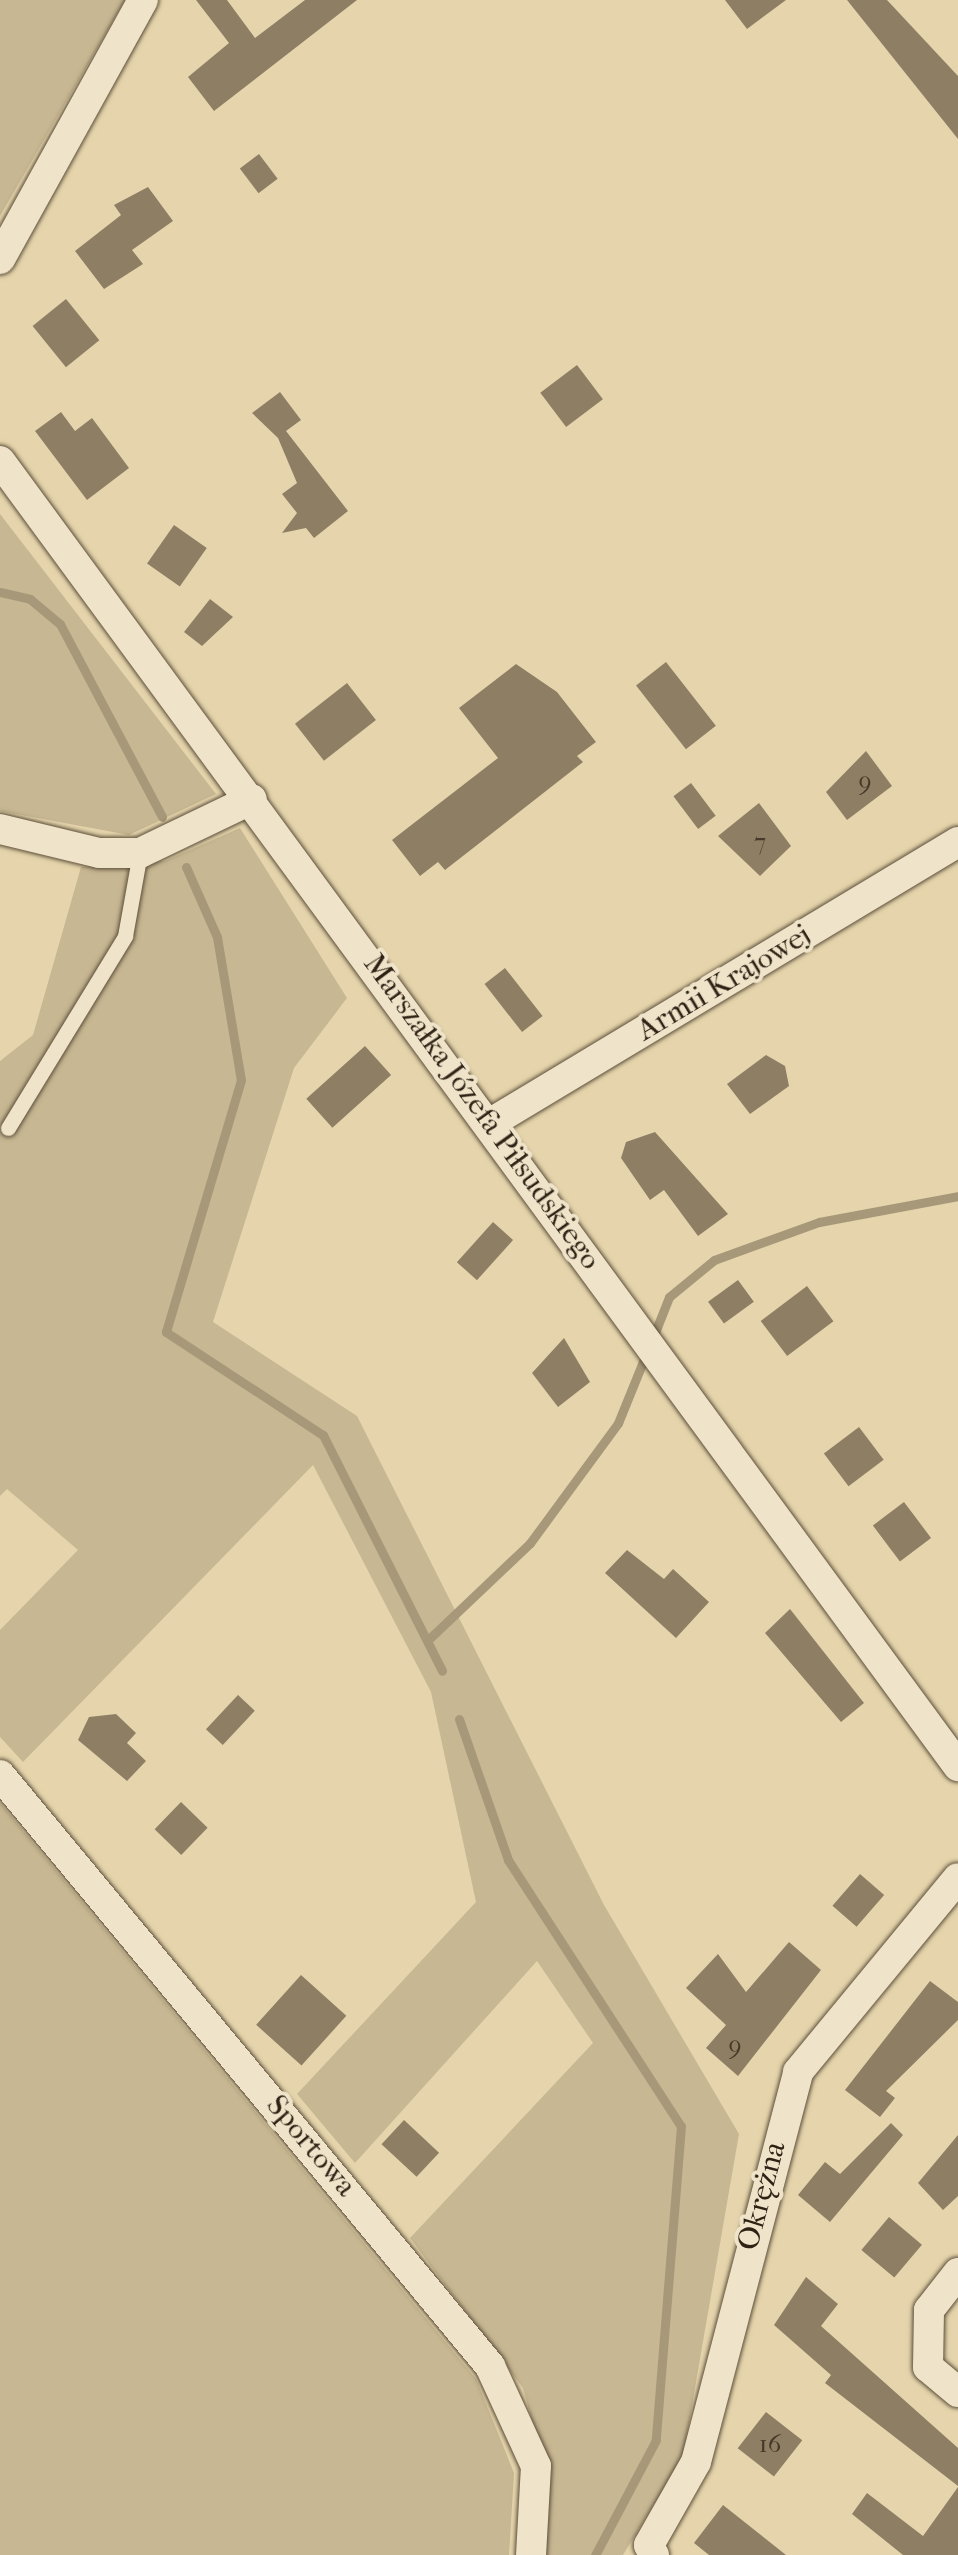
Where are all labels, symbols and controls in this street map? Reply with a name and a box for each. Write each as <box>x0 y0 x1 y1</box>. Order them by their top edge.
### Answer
house number: 9 <box>858 767 872 797</box>
house number: 7 <box>754 827 766 857</box>
street label: Armii Krajowej <box>631 917 817 1049</box>
street label: Marszałka Józefa Piłsudskiego <box>355 947 609 1277</box>
house number: 9 <box>728 2031 742 2061</box>
street label: Sportowa <box>258 2088 364 2204</box>
street label: Okrężna <box>730 2138 794 2254</box>
house number: 16 <box>759 2429 781 2459</box>

